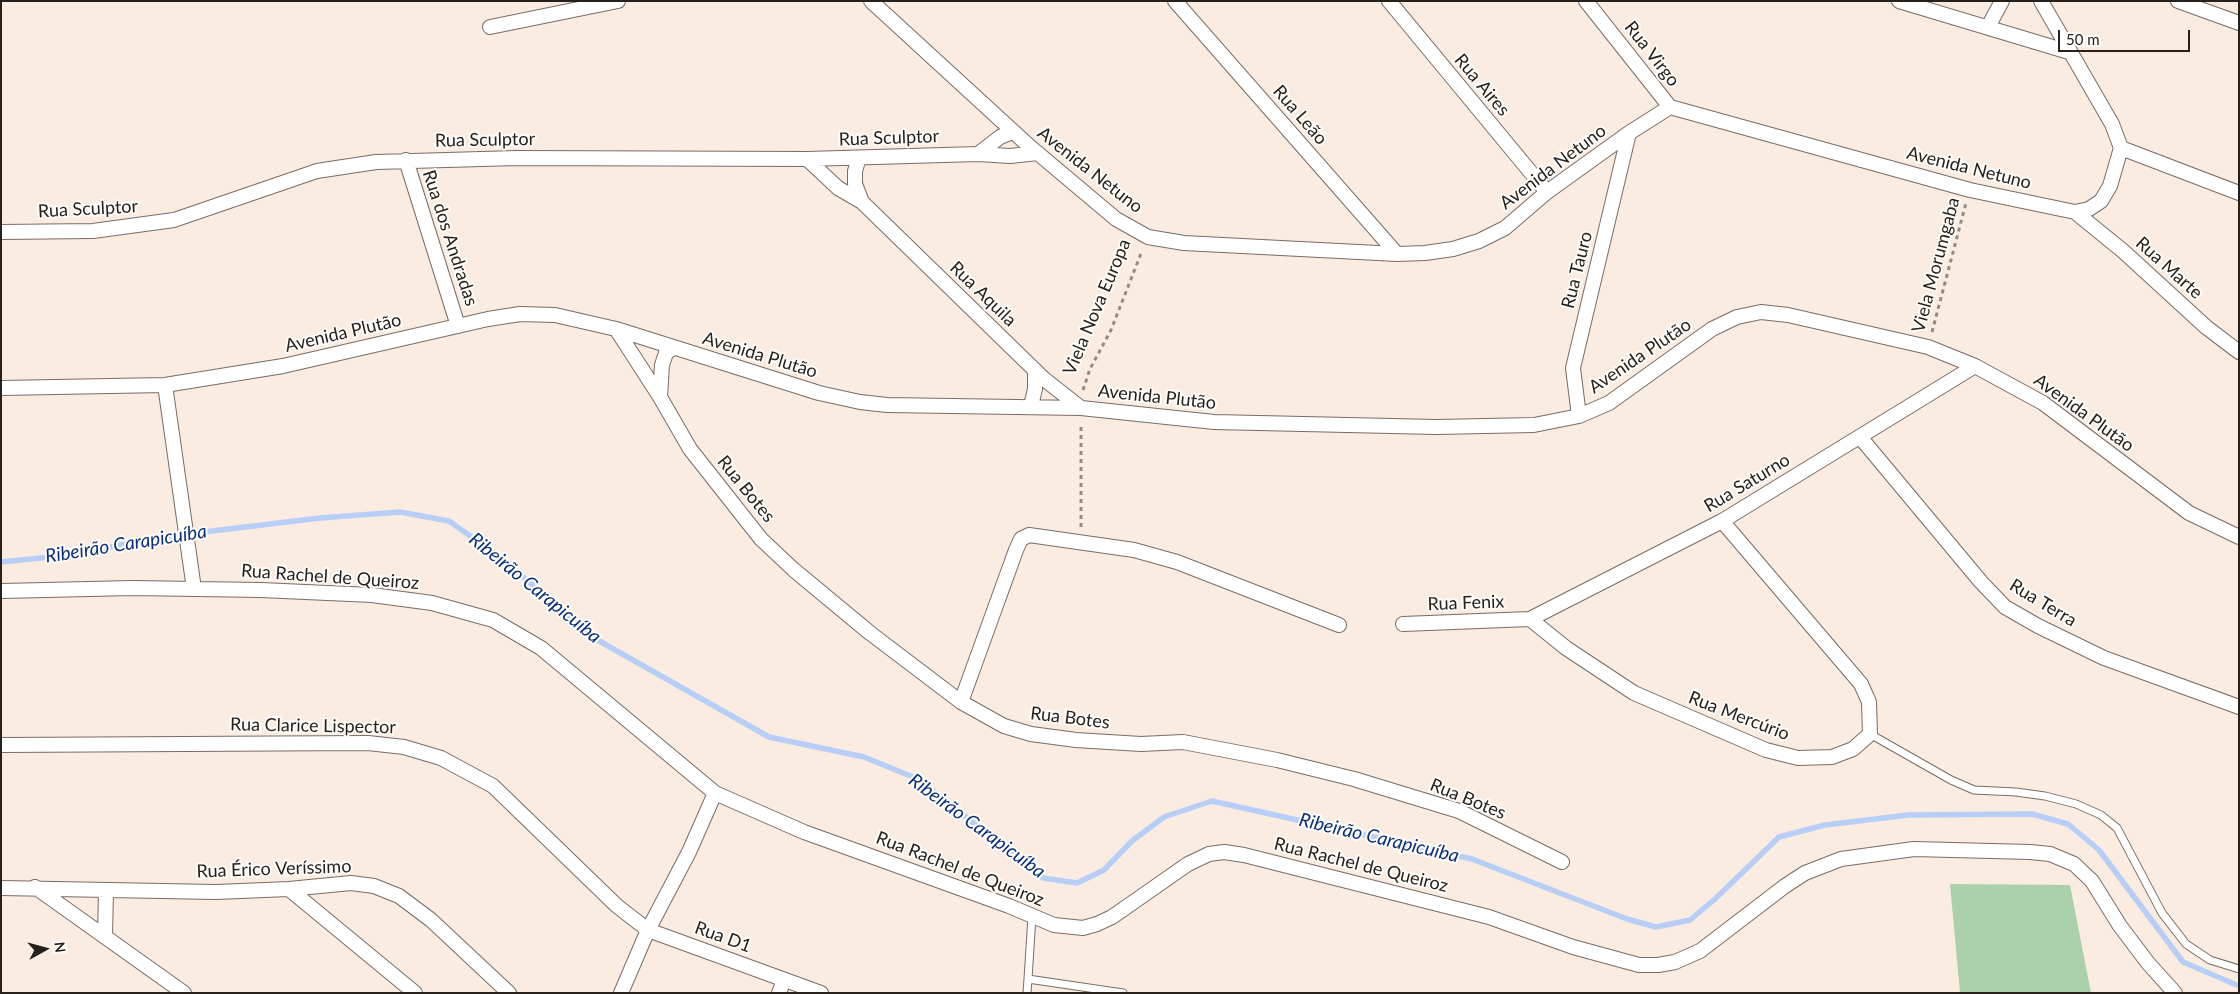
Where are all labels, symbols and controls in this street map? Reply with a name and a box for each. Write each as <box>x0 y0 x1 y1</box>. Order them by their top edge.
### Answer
street label: Rua Virgo <box>1620 17 1684 91</box>
scale bar <box>2060 20 2192 52</box>
text: 50 m <box>2066 30 2100 48</box>
street label: Rua Aires <box>1450 50 1514 120</box>
street label: Rua Leão <box>1268 81 1332 149</box>
street label: Avenida Netuno <box>1496 120 1610 214</box>
street label: Avenida Netuno <box>1033 122 1147 218</box>
street label: Rua Sculptor <box>839 125 939 151</box>
street label: Rua Sculptor <box>435 128 535 152</box>
street label: Avenida Netuno <box>1904 142 2034 194</box>
street label: Rua dos Andradas <box>418 167 482 309</box>
street label: Viela Morumgaba <box>1908 195 1964 335</box>
street label: Rua Sculptor <box>37 196 139 222</box>
street label: Rua Tauro <box>1557 229 1597 311</box>
street label: Rua Marte <box>2131 232 2207 304</box>
street label: Viela Nova Europa <box>1059 236 1135 378</box>
street label: Rua Aquila <box>945 257 1021 331</box>
street label: Avenida Plutão <box>283 309 403 357</box>
street label: Avenida Plutão <box>1585 314 1695 398</box>
street label: Avenida Plutão <box>700 327 820 383</box>
street label: Avenida Plutão <box>2030 369 2138 457</box>
street label: Avenida Plutão <box>1097 380 1217 414</box>
street label: Rua Saturno <box>1700 449 1794 517</box>
street label: Rua Botes <box>713 451 779 527</box>
water label: Ribeirão Carapicuíba <box>44 520 208 568</box>
water label: Ribeirão Carapicuíba <box>464 528 606 648</box>
street label: Rua Rachel de Queiroz <box>240 560 420 594</box>
street label: Rua Terra <box>2006 575 2080 631</box>
street label: Rua Fenix <box>1427 591 1505 615</box>
street label: Rua Mercúrio <box>1685 687 1793 745</box>
street label: Rua Botes <box>1029 702 1111 734</box>
street label: Rua Clarice Lispector <box>230 714 396 738</box>
water label: Ribeirão Carapicuíba <box>904 769 1050 883</box>
street label: Rua Botes <box>1427 774 1509 824</box>
water label: Ribeirão Carapicuíba <box>1297 809 1461 867</box>
street label: Rua Rachel de Queiroz <box>873 827 1047 911</box>
street label: Rua Rachel de Queiroz <box>1272 833 1450 897</box>
street label: Rua Érico Veríssimo <box>196 856 352 882</box>
street label: Rua D1 <box>692 917 754 957</box>
north arrow <box>20 924 70 974</box>
text: N <box>51 941 69 953</box>

